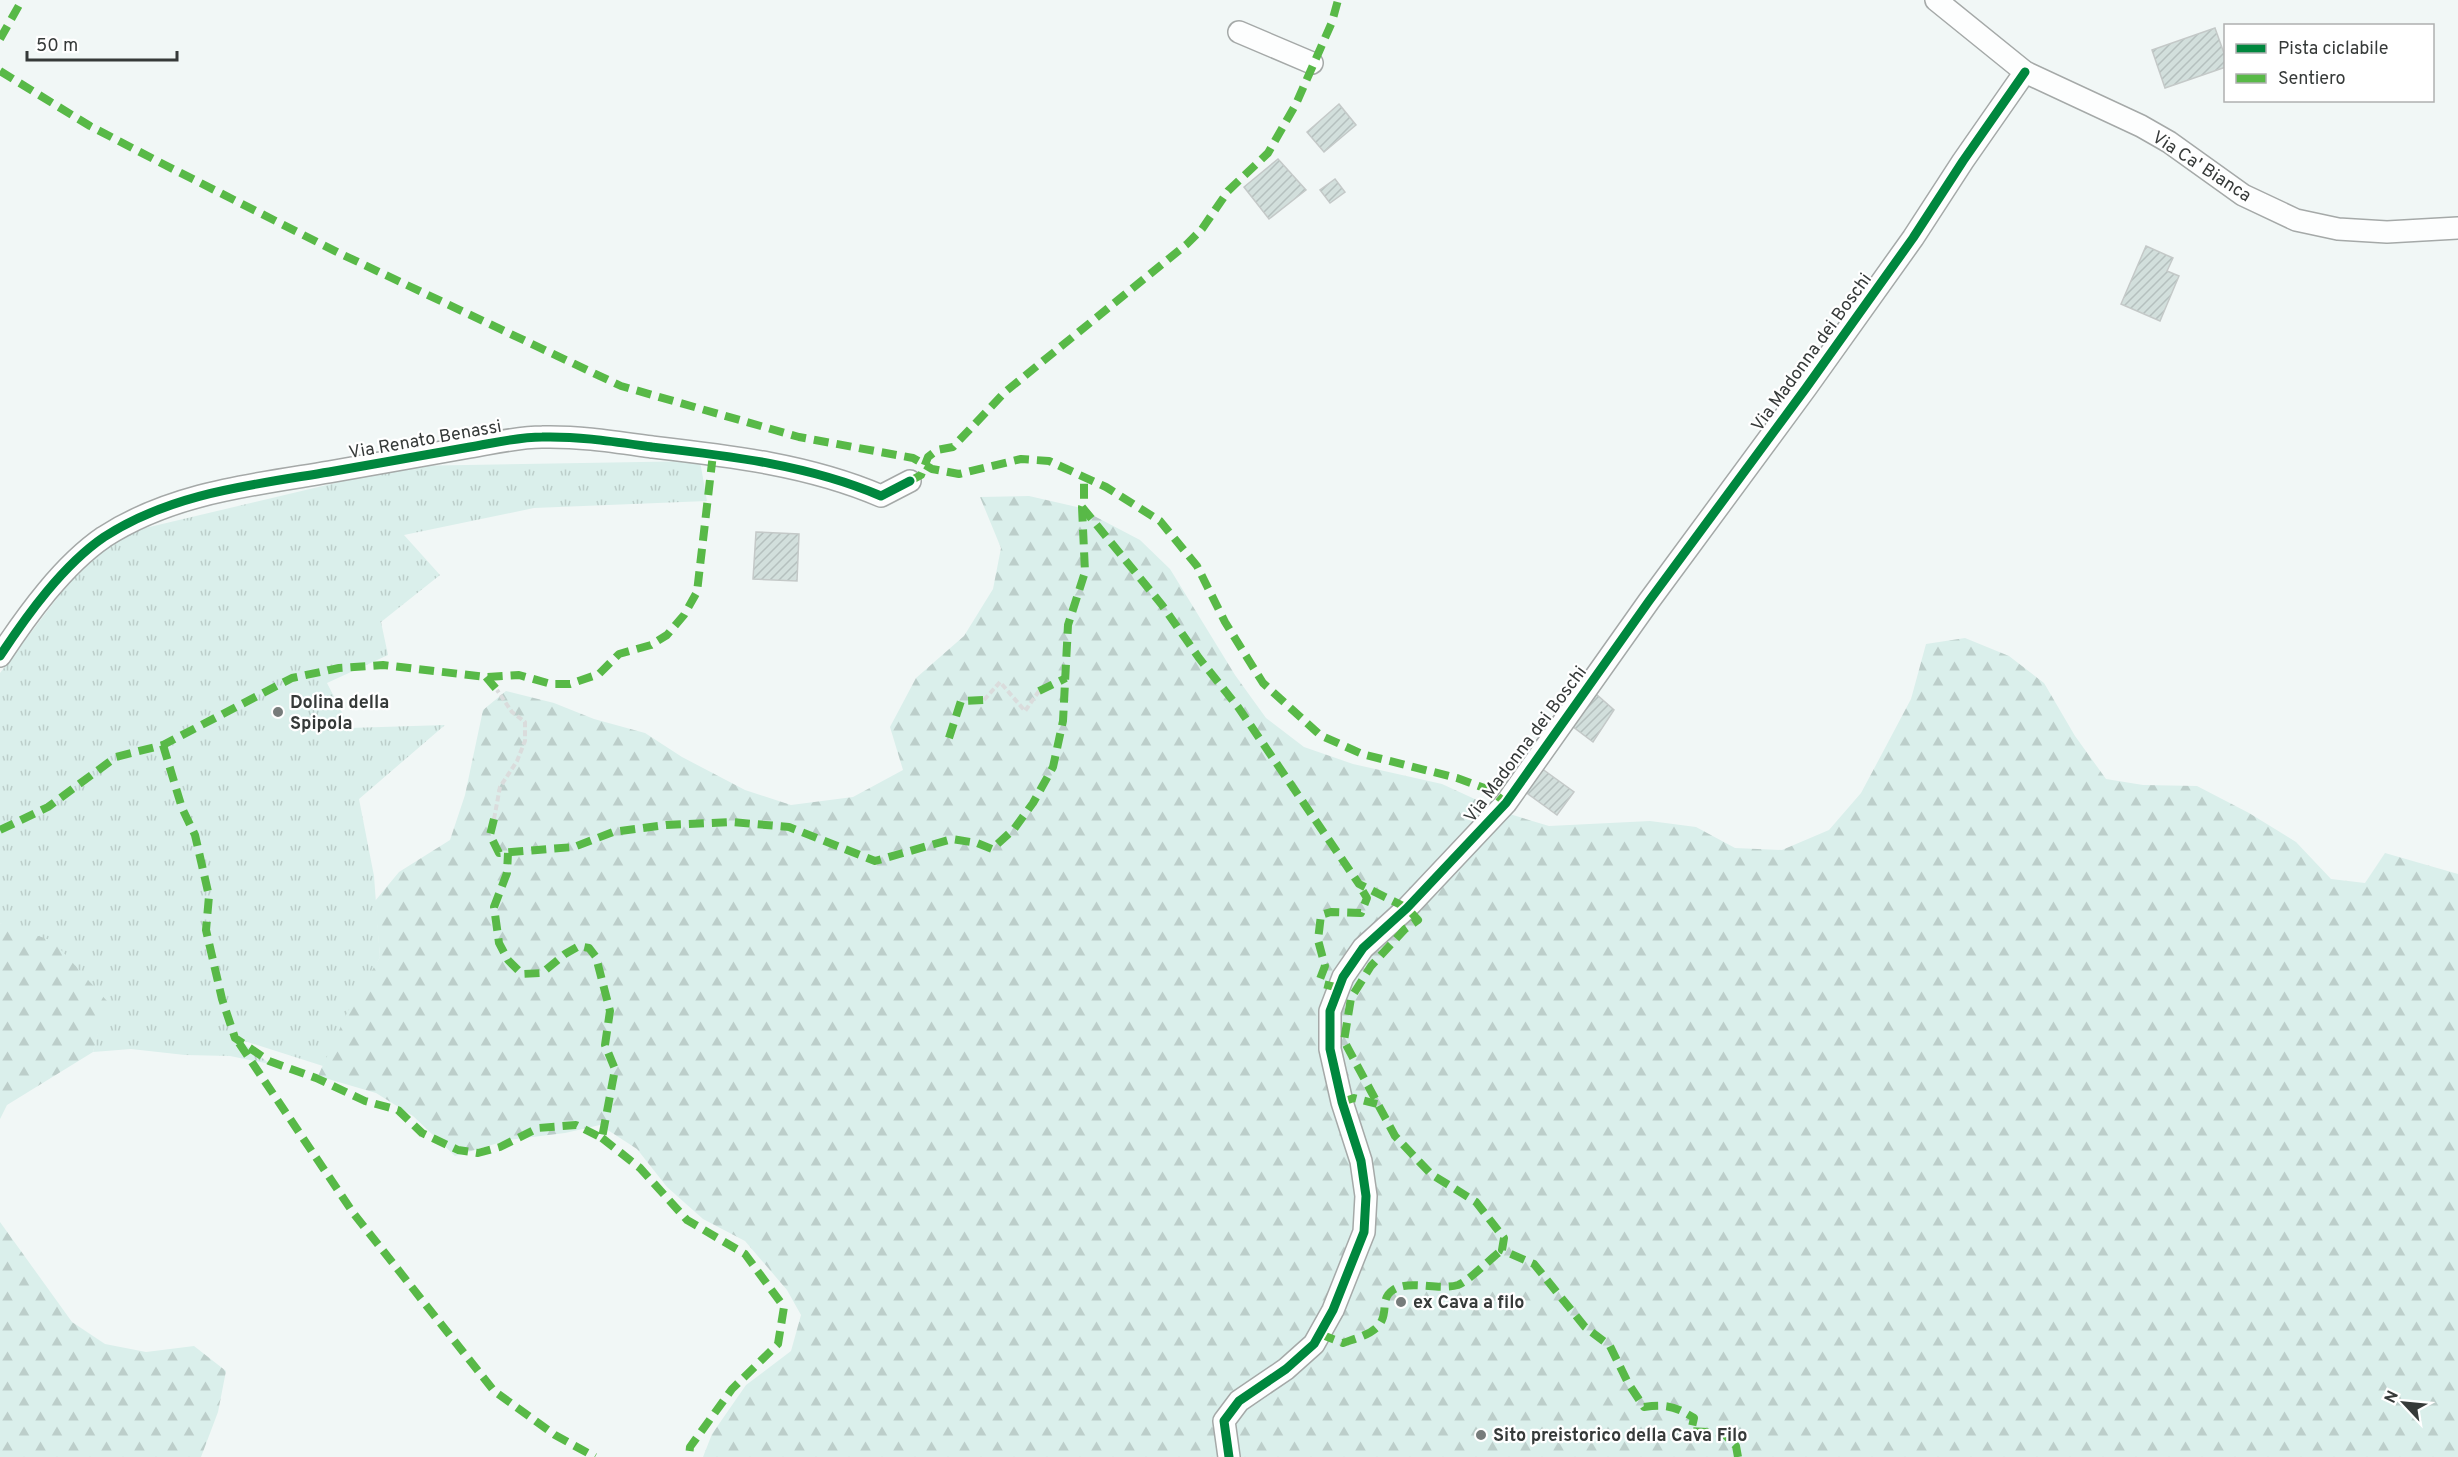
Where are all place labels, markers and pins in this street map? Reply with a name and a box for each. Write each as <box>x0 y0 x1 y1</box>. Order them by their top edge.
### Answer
place label: Dolina della Spipola <box>290 692 389 736</box>
marker: Dolina della Spipola <box>271 705 285 719</box>
place label: ex Cava a filo <box>1413 1292 1525 1315</box>
marker: ex Cava a filo <box>1394 1295 1408 1309</box>
place label: Sito preistorico della Cava Filo <box>1493 1425 1748 1448</box>
marker: Sito preistorico della Cava Filo <box>1474 1428 1488 1442</box>

